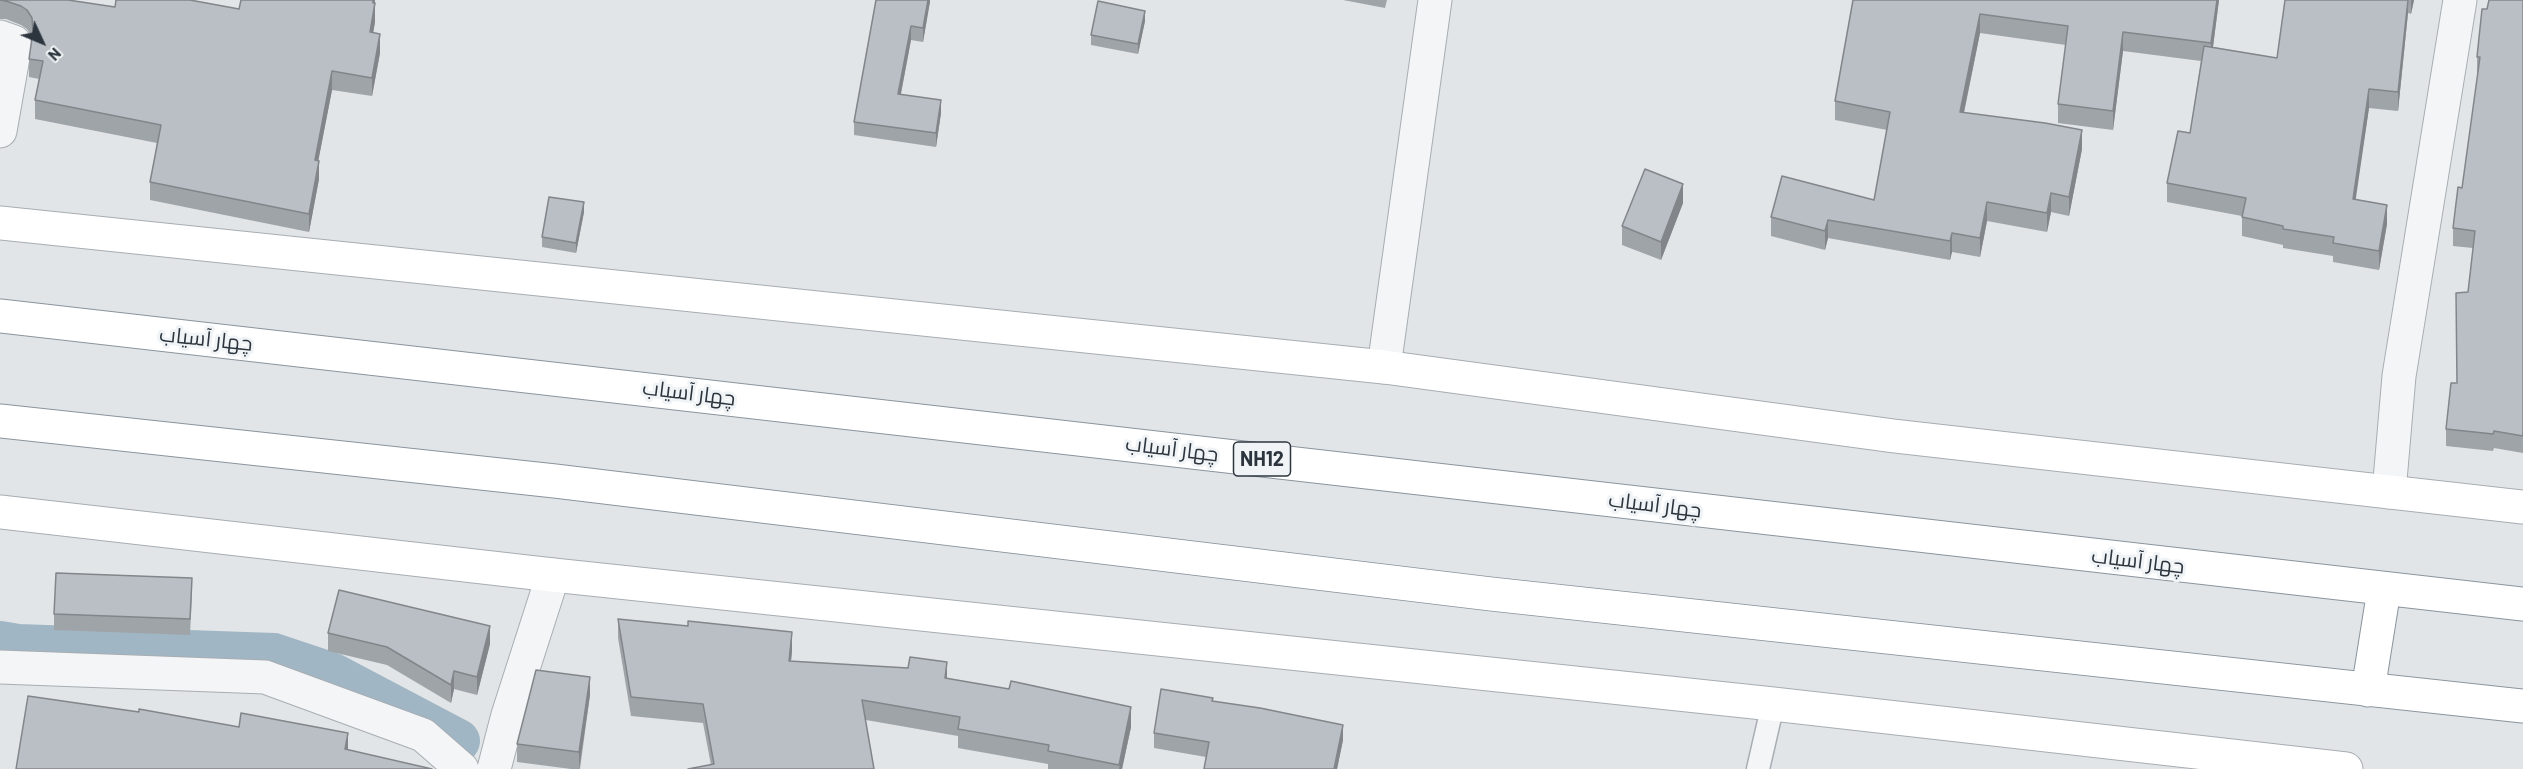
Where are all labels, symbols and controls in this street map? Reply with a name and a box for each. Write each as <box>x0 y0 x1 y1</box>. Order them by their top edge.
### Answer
north arrow <box>12 12 72 72</box>
text: N <box>45 44 66 65</box>
street label: چهار آسیاب <box>158 322 254 356</box>
street label: چهار آسیاب <box>641 375 737 411</box>
street label: چهار آسیاب <box>1124 431 1220 467</box>
road number: NH12 <box>1234 442 1290 476</box>
street label: چهار آسیاب <box>1607 487 1703 523</box>
street label: چهار آسیاب <box>2090 543 2186 579</box>

